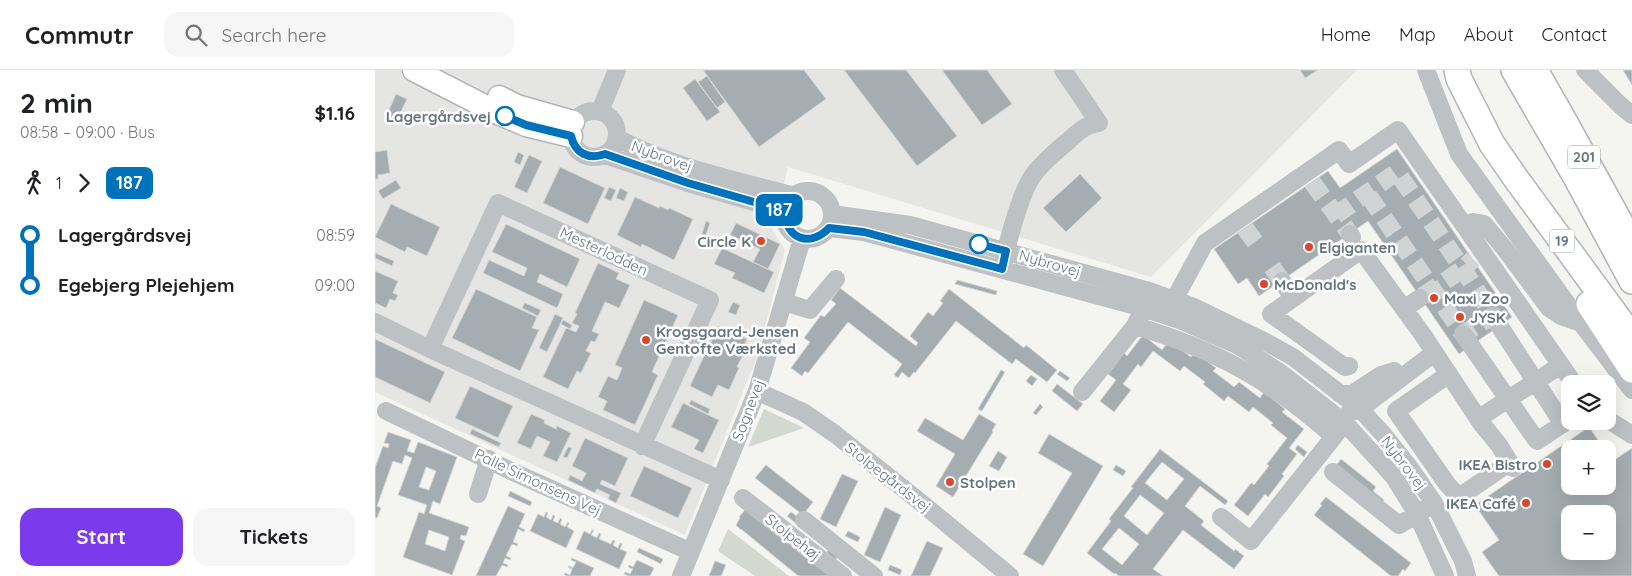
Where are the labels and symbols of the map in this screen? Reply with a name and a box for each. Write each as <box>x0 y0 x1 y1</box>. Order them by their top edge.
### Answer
marker: Lagergårdsvej <box>495 106 515 126</box>
place label: Lagergårdsvej <box>386 107 491 126</box>
street label: Nybrovej <box>629 136 695 176</box>
road number: 201 <box>1568 145 1600 168</box>
line badge: 187 <box>750 194 808 226</box>
street label: Mesterlodden <box>557 222 651 280</box>
road number: 19 <box>1549 230 1575 252</box>
place label: Circle K <box>697 232 751 251</box>
unlabelled marker <box>969 234 989 254</box>
marker: Circle K <box>755 235 767 247</box>
place label: Elgiganten <box>1319 238 1396 257</box>
marker: Elgiganten <box>1303 241 1315 253</box>
street label: Nybrovej <box>1017 245 1083 281</box>
place label: McDonald's <box>1274 275 1356 294</box>
marker: McDonald's <box>1258 278 1270 290</box>
place label: Maxi Zoo <box>1444 289 1509 308</box>
marker: Maxi Zoo <box>1428 292 1440 304</box>
place label: JYSK <box>1470 308 1506 327</box>
marker: JYSK <box>1454 311 1466 323</box>
place label: Krogsgaard-Jensen Gentofte Værksted <box>656 322 799 358</box>
marker: Krogsgaard-Jensen Gentofte Værksted <box>640 334 652 346</box>
street label: Sognevej <box>728 377 768 443</box>
street label: Nybrovej <box>1377 432 1431 494</box>
street label: Stolpegårdsvej <box>841 438 935 516</box>
street label: Palle Simonsens Vej <box>472 444 604 520</box>
place label: IKEA Bistro <box>1458 455 1537 474</box>
marker: IKEA Bistro <box>1541 458 1553 470</box>
place label: Stolpen <box>960 473 1016 492</box>
marker: Stolpen <box>944 476 956 488</box>
place label: IKEA Café <box>1446 494 1516 513</box>
marker: IKEA Café <box>1520 497 1532 509</box>
street label: Stolpehøj <box>761 509 825 565</box>

